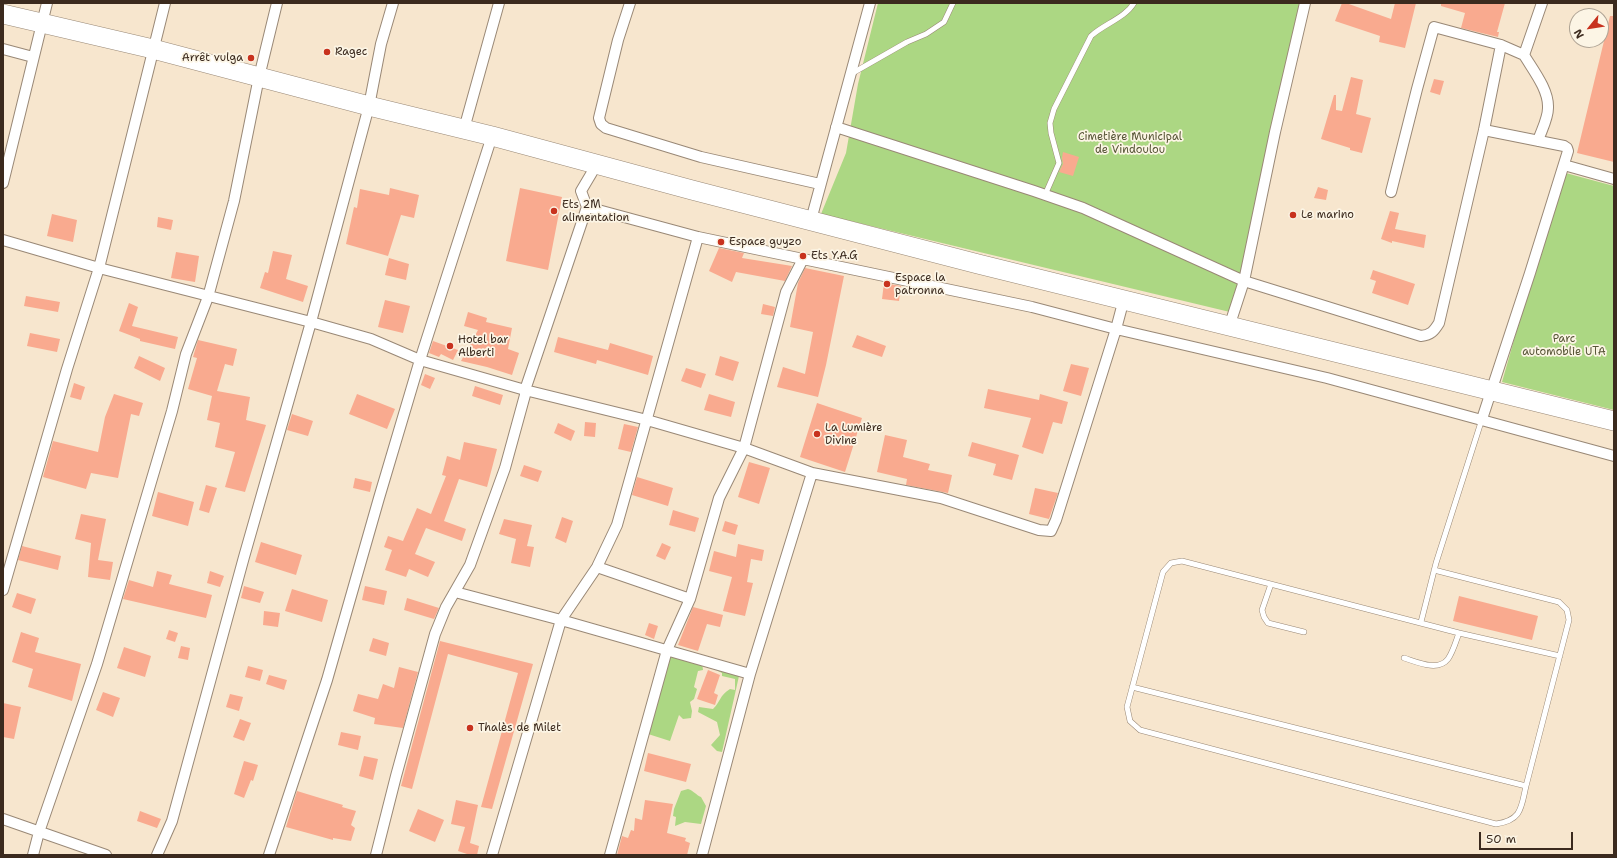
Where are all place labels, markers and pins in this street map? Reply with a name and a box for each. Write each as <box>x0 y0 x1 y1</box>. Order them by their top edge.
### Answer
place label: Ragec <box>335 45 367 59</box>
marker: Ragec <box>322 47 332 57</box>
place label: Arrêt vulga <box>182 51 243 65</box>
marker: Arrêt vulga <box>246 53 256 63</box>
place label: Ets 2M alimentation <box>562 198 629 224</box>
marker: Ets 2M alimentation <box>549 206 559 216</box>
place label: Le marino <box>1301 208 1354 222</box>
marker: Le marino <box>1288 210 1298 220</box>
place label: Espace guyzo <box>729 235 801 249</box>
marker: Espace guyzo <box>716 237 726 247</box>
place label: Ets Y.A.G <box>811 249 858 263</box>
marker: Ets Y.A.G <box>798 251 808 261</box>
place label: Espace la patronna <box>895 271 945 297</box>
marker: Espace la patronna <box>882 279 892 289</box>
place label: Hotel bar Alberti <box>458 333 509 359</box>
marker: Hotel bar Alberti <box>445 341 455 351</box>
place label: La Lumière Divine <box>825 421 883 447</box>
marker: La Lumière Divine <box>812 429 822 439</box>
place label: Thalès de Milet <box>478 721 561 735</box>
marker: Thalès de Milet <box>465 723 475 733</box>

